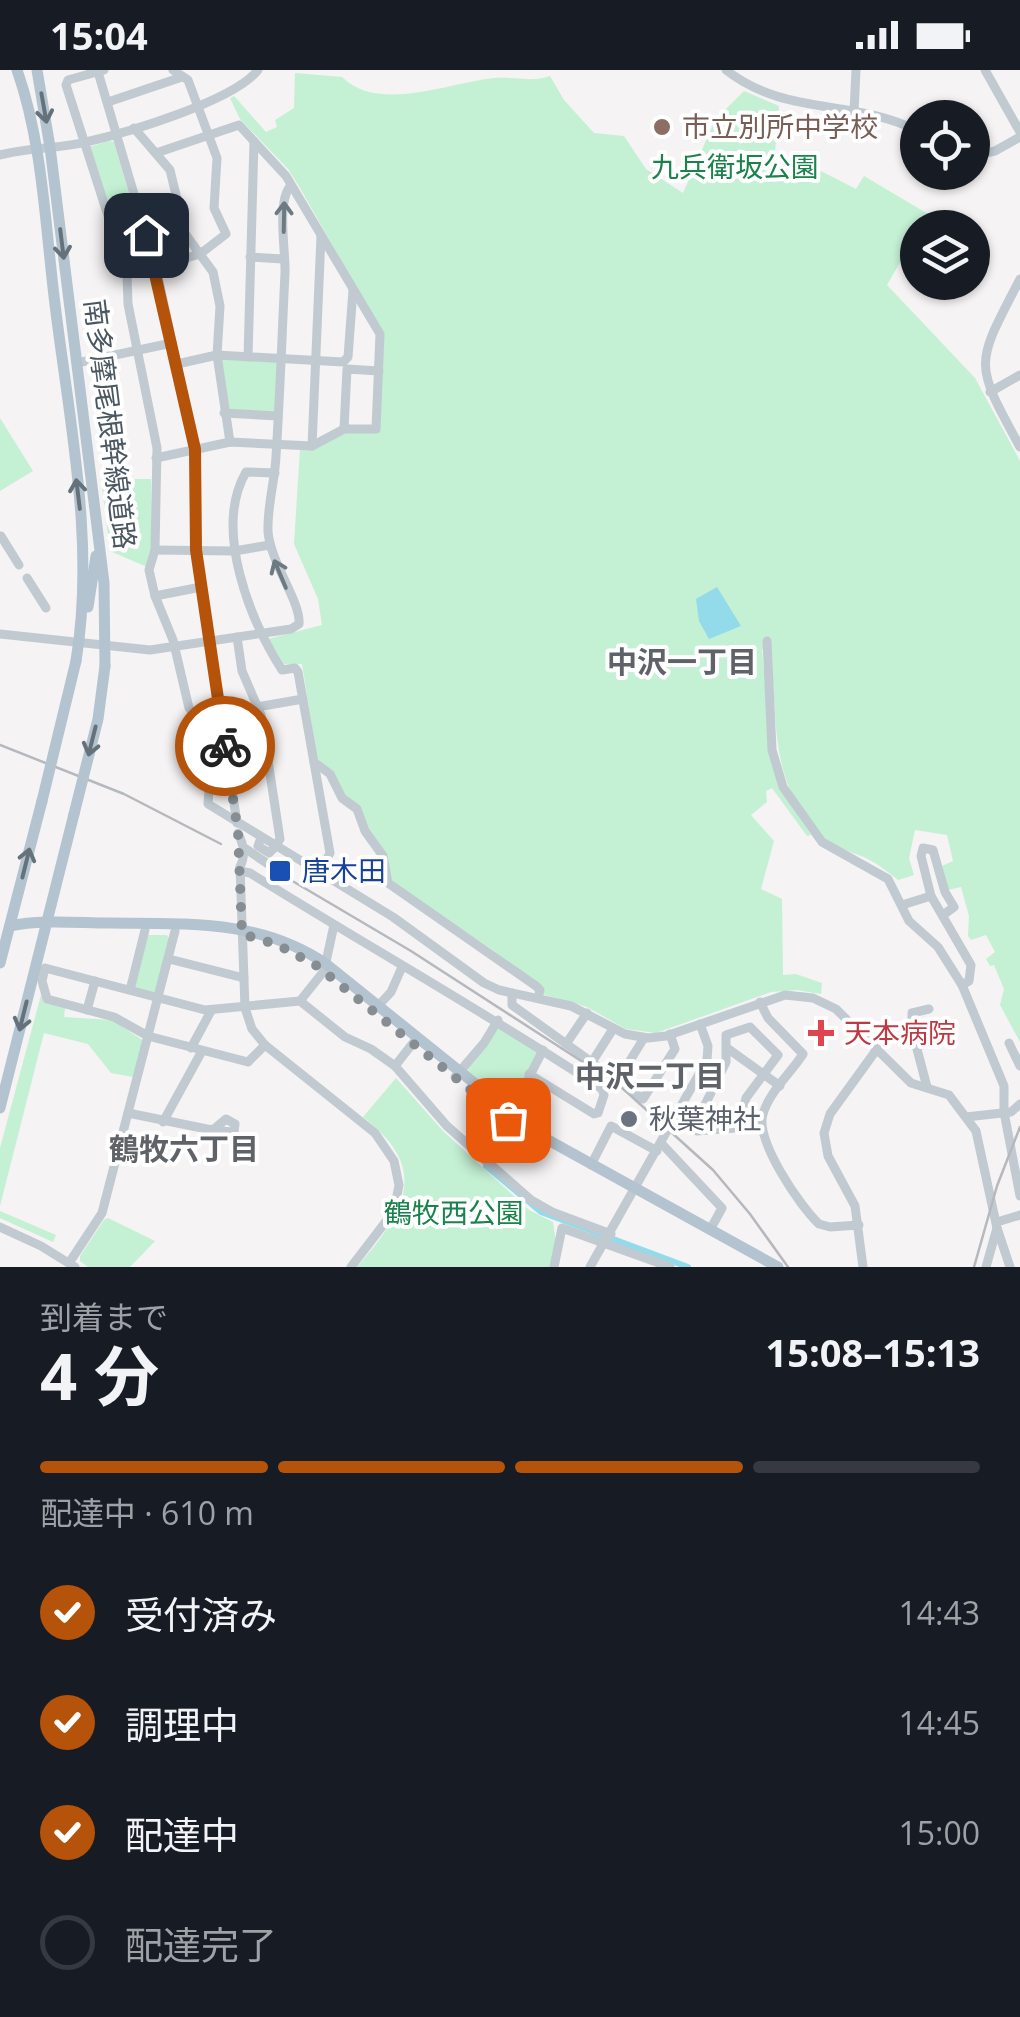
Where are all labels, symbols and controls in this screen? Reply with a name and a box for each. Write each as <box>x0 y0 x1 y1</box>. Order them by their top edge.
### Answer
text: 15:04 <box>50 9 148 61</box>
one-way arrow <box>35 92 54 124</box>
map controls <box>900 100 990 300</box>
button: locate <box>900 100 990 190</box>
place label: 市立別所中学校 <box>682 107 878 145</box>
marker: 市立別所中学校 <box>651 116 673 138</box>
park label: 九兵衛坂公園 <box>651 147 819 185</box>
pin <box>104 193 189 278</box>
one-way arrow <box>274 202 294 234</box>
icon: home <box>119 208 174 263</box>
button: layers <box>900 210 990 300</box>
one-way arrow <box>54 227 72 259</box>
street label: 南多摩尾根幹線道路 <box>77 296 145 551</box>
one-way arrow <box>68 478 87 510</box>
one-way arrow <box>270 559 288 590</box>
district label: 中沢一丁目 <box>607 641 757 682</box>
courier <box>175 696 275 796</box>
icon: bike <box>198 719 253 774</box>
one-way arrow <box>82 725 101 756</box>
one-way arrow <box>18 848 37 879</box>
place label: 唐木田 <box>302 851 386 889</box>
marker: 唐木田 <box>267 858 293 884</box>
one-way arrow <box>13 1000 32 1031</box>
place label: 天本病院 <box>844 1013 956 1051</box>
marker: 天本病院 <box>808 1020 834 1046</box>
district label: 中沢二丁目 <box>575 1055 725 1096</box>
pin <box>466 1078 551 1163</box>
icon: bag <box>481 1093 536 1148</box>
place label: 秋葉神社 <box>649 1099 761 1137</box>
marker: 秋葉神社 <box>618 1108 640 1130</box>
district label: 鶴牧六丁目 <box>109 1128 259 1169</box>
park label: 鶴牧西公園 <box>384 1193 524 1231</box>
text: 到着まで <box>40 1295 168 1338</box>
text: 15:08–15:13 <box>766 1326 980 1378</box>
text: 4 分 <box>40 1331 159 1419</box>
text: 配達中 · 610 m <box>40 1491 254 1534</box>
icon: check <box>40 1585 95 1640</box>
text: 受付済み <box>125 1588 277 1640</box>
text: 14:43 <box>898 1591 980 1634</box>
icon: check <box>40 1695 95 1750</box>
text: 調理中 <box>125 1698 239 1750</box>
text: 14:45 <box>898 1701 980 1744</box>
icon: check <box>40 1805 95 1860</box>
text: 配達中 <box>125 1808 239 1860</box>
text: 15:00 <box>898 1811 980 1854</box>
text: 配達完了 <box>125 1918 277 1970</box>

